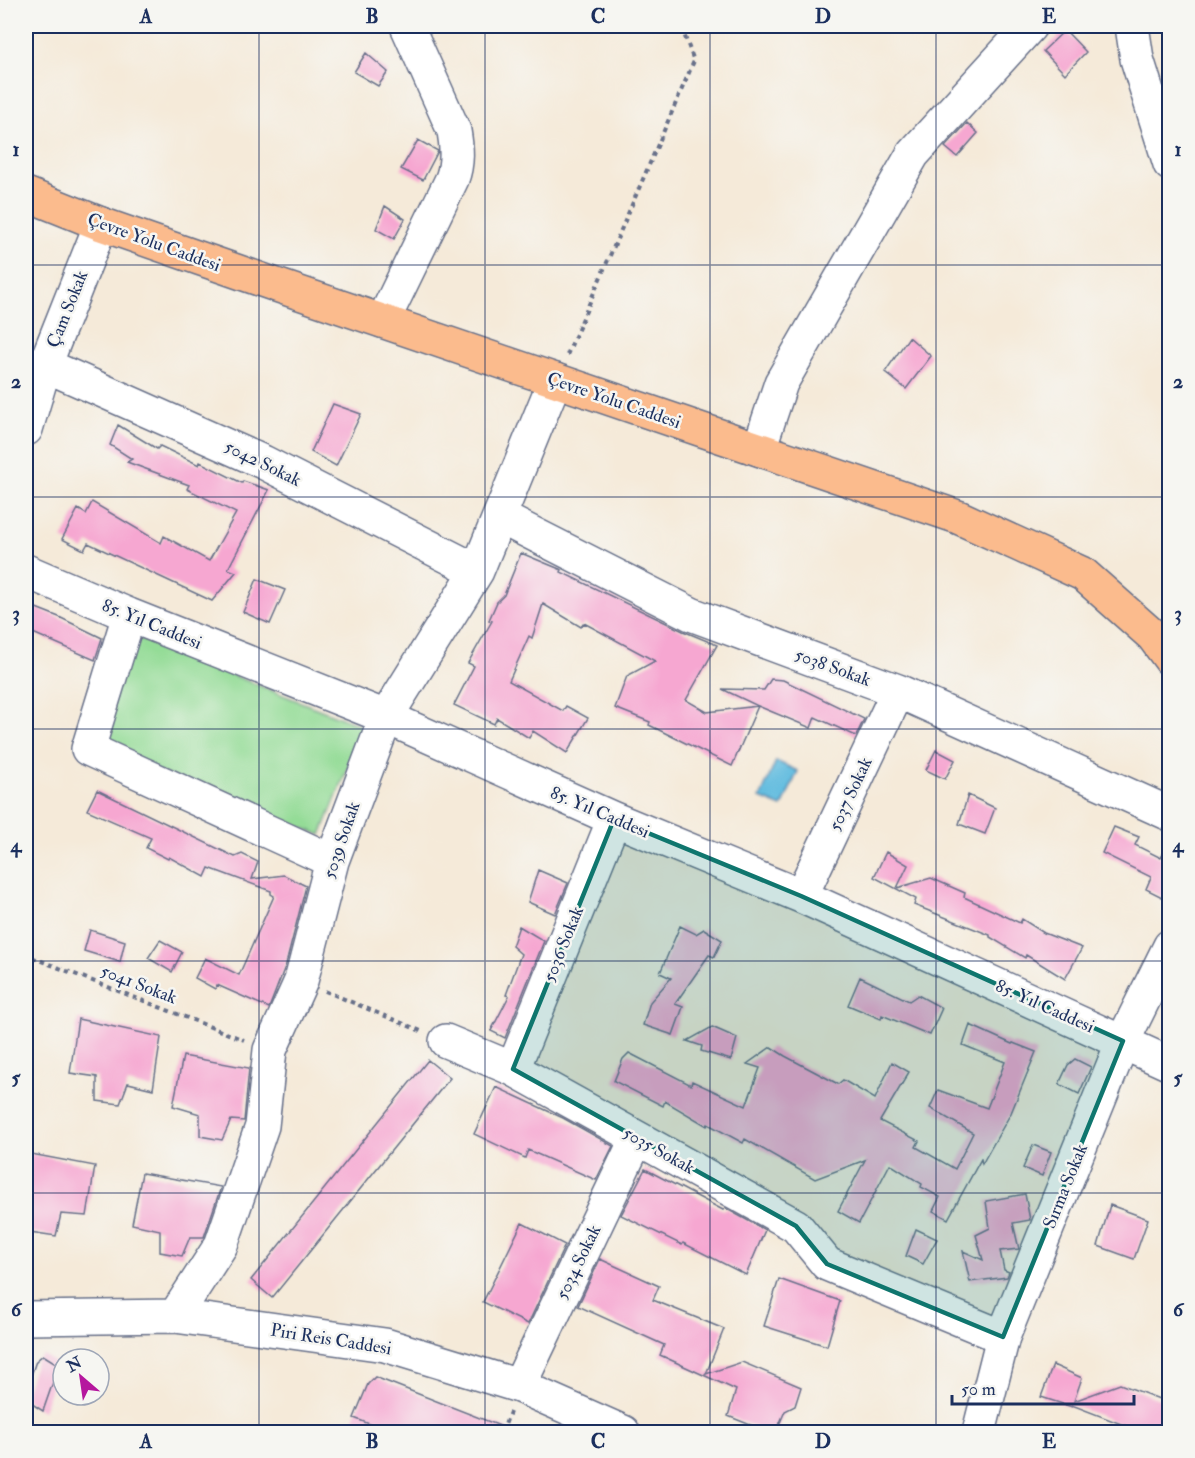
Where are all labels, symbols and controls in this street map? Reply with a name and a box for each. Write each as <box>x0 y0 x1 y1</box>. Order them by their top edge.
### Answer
text: A <box>139 4 153 29</box>
text: B <box>365 4 379 29</box>
text: C <box>591 4 605 29</box>
text: D <box>815 4 831 29</box>
text: E <box>1042 4 1057 29</box>
text: 1 <box>12 137 20 162</box>
text: 1 <box>1174 137 1182 162</box>
street label: Çevre Yolu Caddesi <box>84 208 224 277</box>
street label: Çam Sokak <box>42 267 94 351</box>
street label: Çevre Yolu Caddesi <box>544 367 684 434</box>
text: 2 <box>11 369 21 394</box>
text: 2 <box>1173 369 1183 394</box>
street label: 5042 Sokak <box>221 435 305 492</box>
street label: 85. Yıl Caddesi <box>99 594 205 655</box>
text: 3 <box>12 601 20 626</box>
text: 3 <box>1174 601 1182 626</box>
street label: 5038 Sokak <box>792 643 874 692</box>
street label: 5037 Sokak <box>823 753 878 835</box>
street label: 85. Yıl Caddesi <box>547 781 653 844</box>
street label: 5039 Sokak <box>318 798 365 882</box>
text: 4 <box>10 833 23 858</box>
text: 4 <box>1172 833 1185 858</box>
street label: 5036 Sokak <box>538 903 589 986</box>
street label: 5041 Sokak <box>97 959 181 1010</box>
street label: 85. Yıl Caddesi <box>992 974 1098 1039</box>
text: 5 <box>12 1065 22 1090</box>
text: 5 <box>1174 1065 1184 1090</box>
street label: 5035 Sokak <box>619 1121 699 1180</box>
street label: Sırma Sokak <box>1038 1140 1093 1232</box>
street label: 5034 Sokak <box>550 1221 607 1303</box>
text: 6 <box>11 1297 23 1322</box>
text: 6 <box>1173 1297 1185 1322</box>
street label: Piri Reis Caddesi <box>269 1319 393 1360</box>
north arrow <box>51 1347 111 1407</box>
text: N <box>62 1352 86 1377</box>
scale bar <box>952 1368 1134 1406</box>
text: 50 m <box>961 1378 996 1401</box>
text: A <box>139 1429 153 1454</box>
text: B <box>365 1429 379 1454</box>
text: C <box>591 1429 605 1454</box>
text: D <box>815 1429 831 1454</box>
text: E <box>1042 1429 1057 1454</box>

